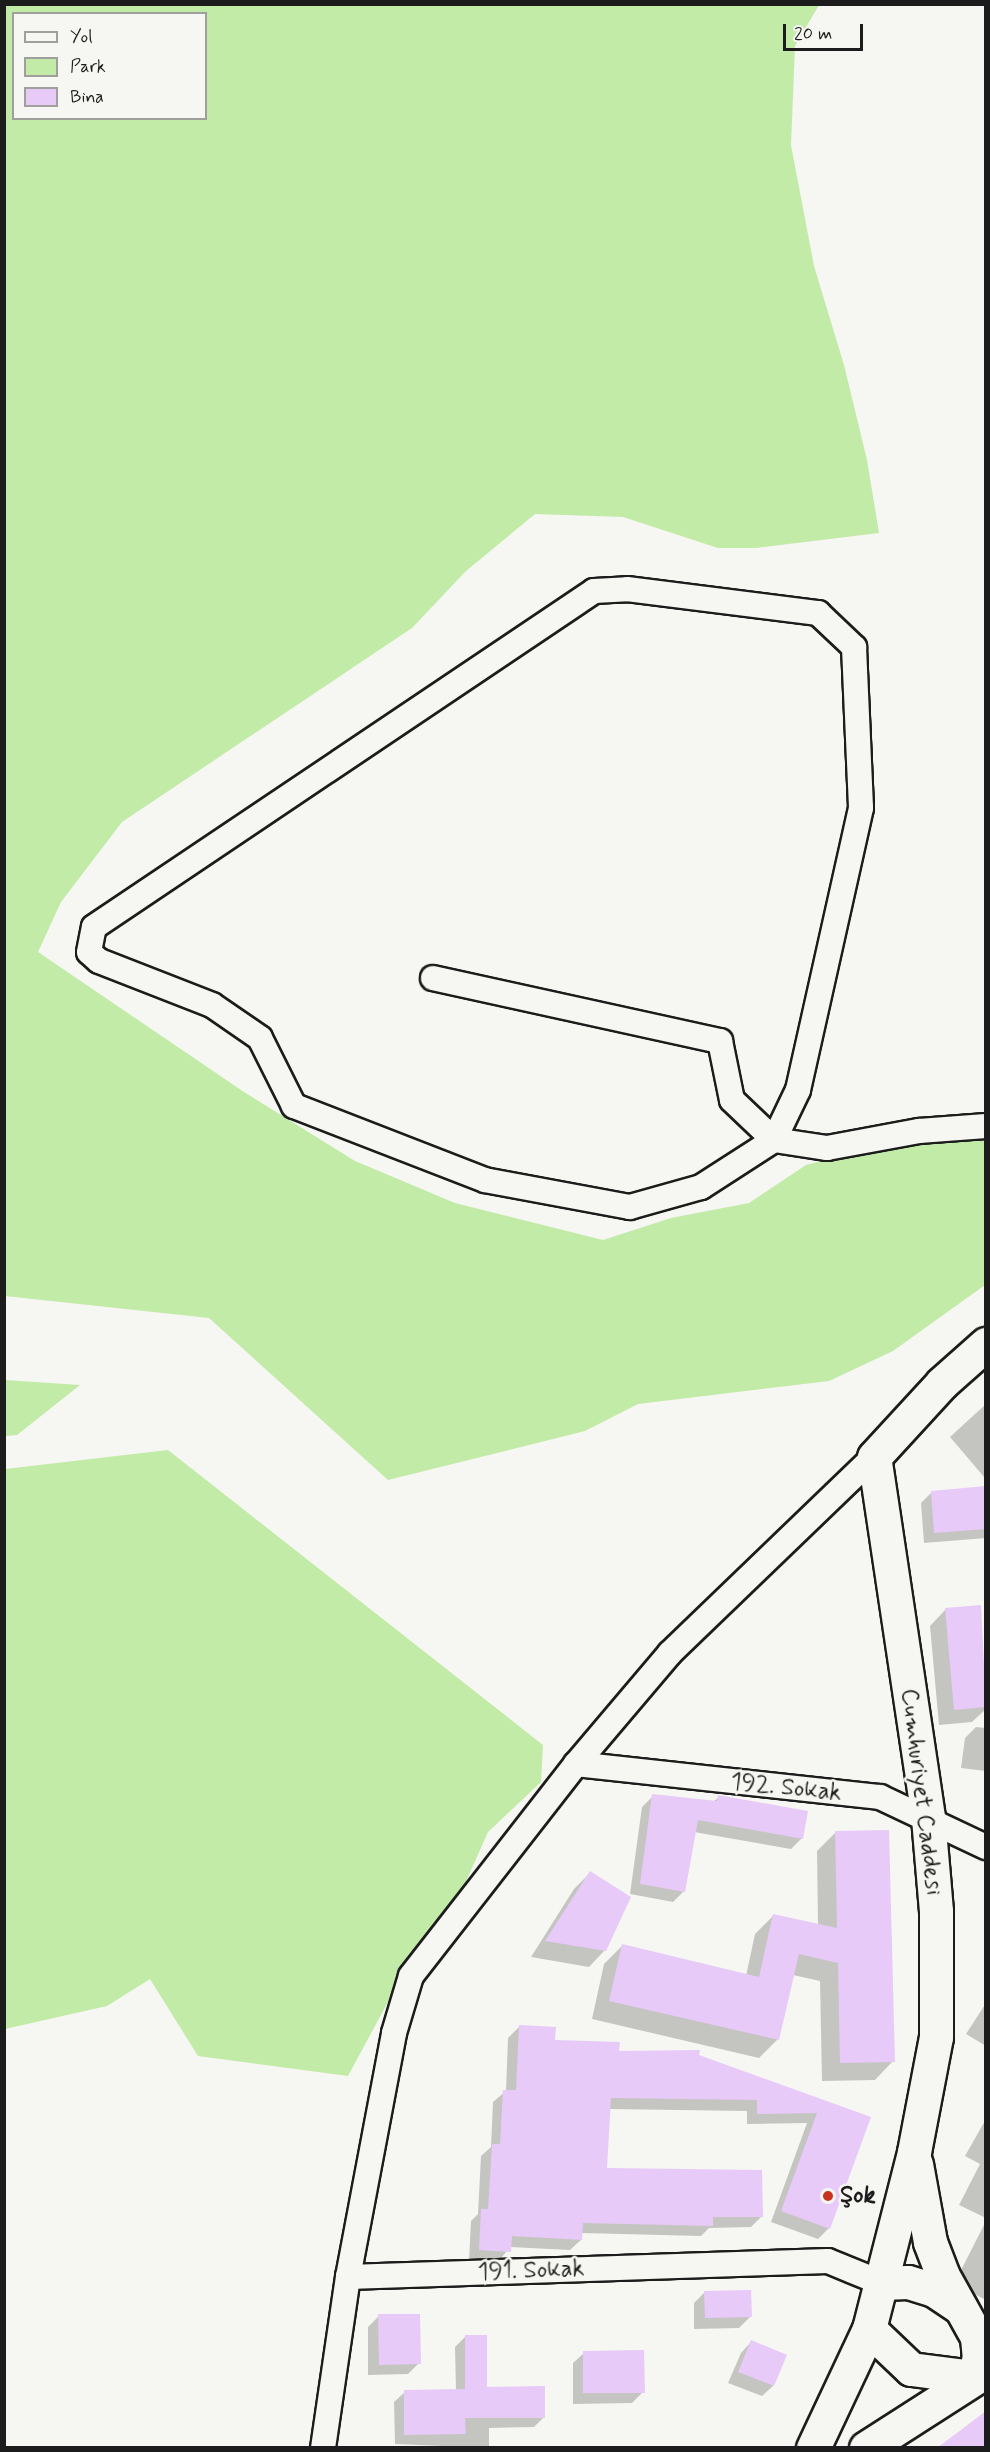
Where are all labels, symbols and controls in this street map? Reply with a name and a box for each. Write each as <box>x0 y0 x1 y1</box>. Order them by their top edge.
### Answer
legend <box>12 12 207 120</box>
scale bar <box>786 12 866 50</box>
text: 20 m <box>794 22 832 46</box>
text: Yol <box>70 25 93 49</box>
text: Park <box>70 55 106 79</box>
text: Bina <box>70 85 104 109</box>
street label: Cumhuriyet Caddesi <box>894 1687 948 1897</box>
street label: 192. Sokak <box>729 1768 843 1808</box>
place label: Şok <box>840 2182 876 2210</box>
marker: Şok <box>821 2189 835 2203</box>
street label: 191. Sokak <box>477 2255 585 2287</box>

